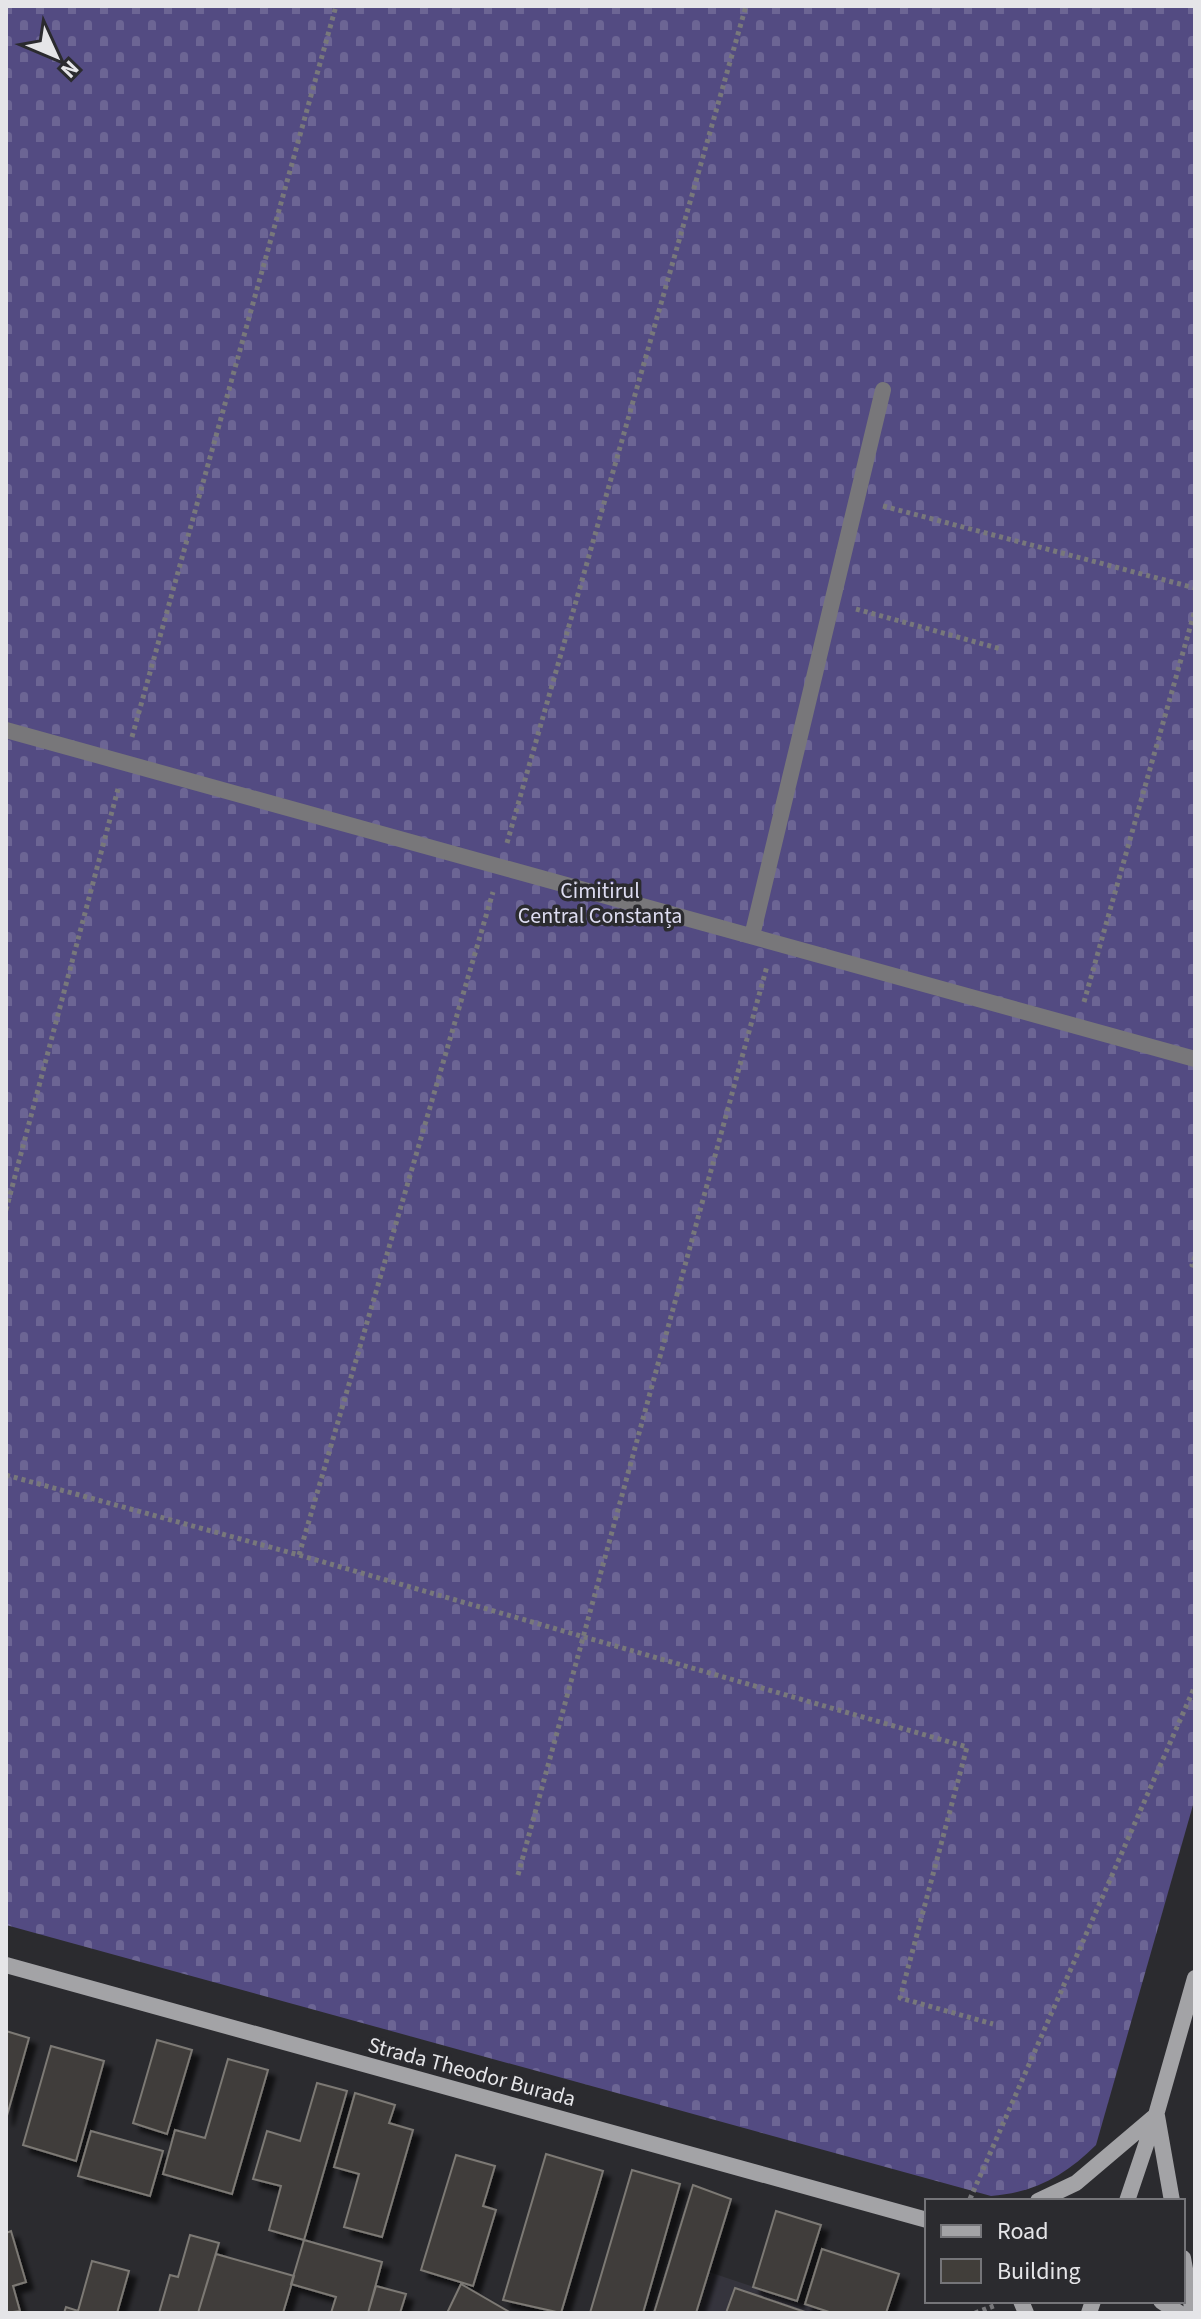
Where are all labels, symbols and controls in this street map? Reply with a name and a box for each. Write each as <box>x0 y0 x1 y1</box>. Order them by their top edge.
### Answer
north arrow <box>16 16 96 96</box>
text: N <box>53 53 86 86</box>
park label: Cimitirul Central Constanța <box>518 875 682 932</box>
street label: Strada Theodor Burada <box>364 2029 579 2115</box>
legend <box>925 2199 1185 2303</box>
text: Road <box>997 2214 1049 2249</box>
text: Building <box>997 2254 1081 2289</box>

